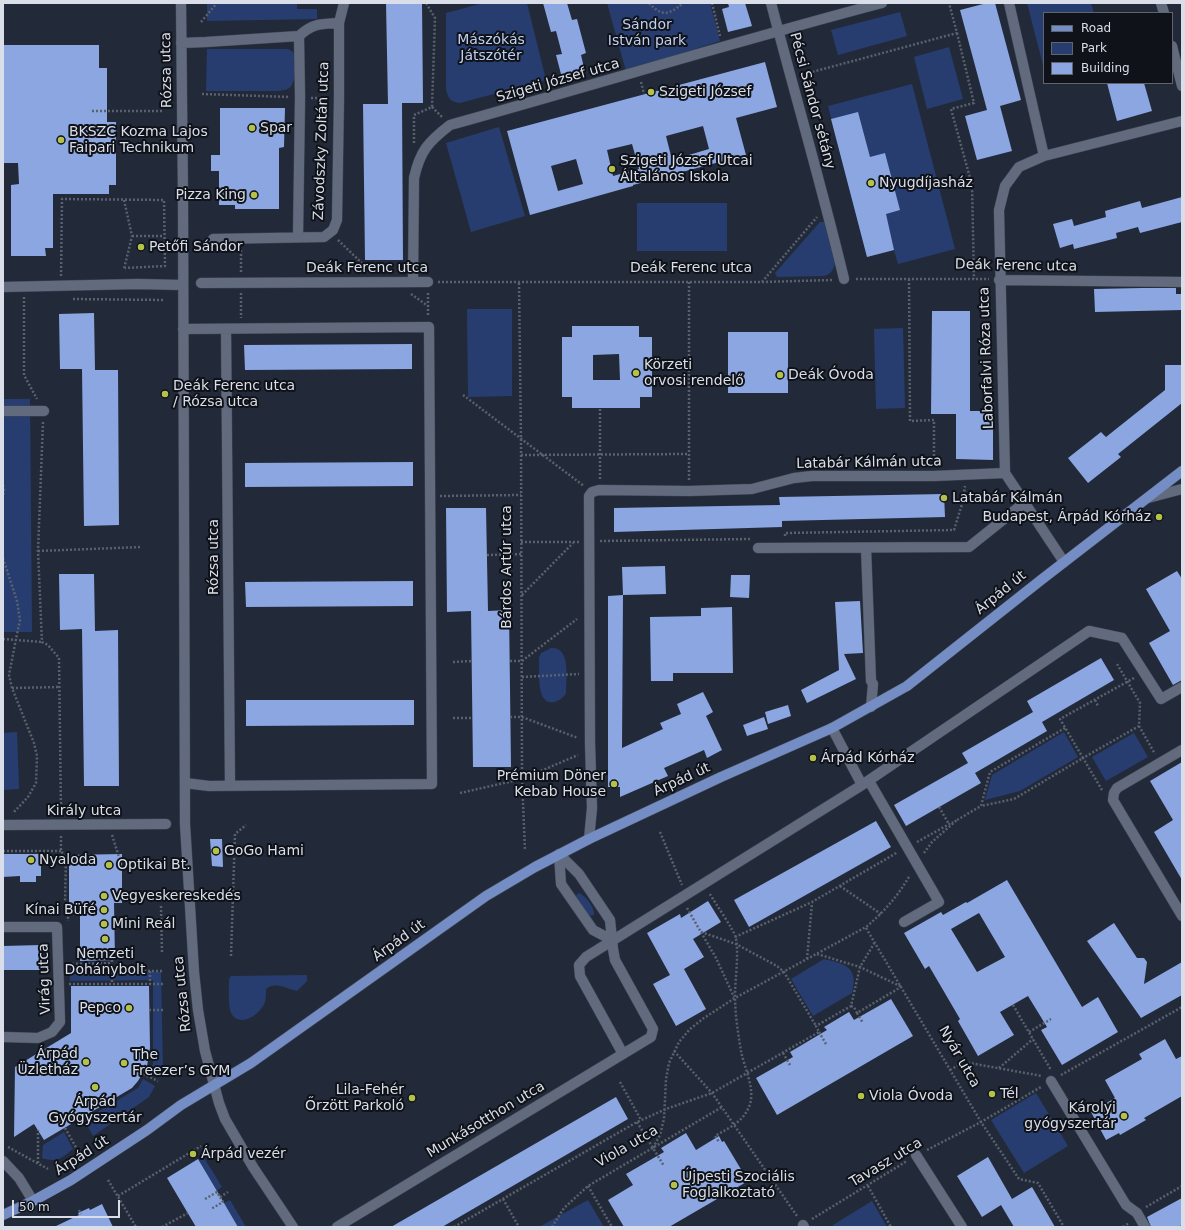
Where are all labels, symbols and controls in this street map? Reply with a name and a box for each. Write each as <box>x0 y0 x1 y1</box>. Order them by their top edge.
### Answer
legend <box>1043 12 1173 84</box>
park label: Sándor István park <box>608 17 686 50</box>
text: Road <box>1081 21 1111 35</box>
street label: Pécsi Sándor sétány <box>786 31 838 171</box>
street label: Rózsa utca <box>158 32 176 108</box>
park label: Mászókás Játszótér <box>457 32 525 64</box>
text: Park <box>1081 41 1107 55</box>
street label: Szigeti József utca <box>494 55 622 107</box>
street label: Závodszky Zoltán utca <box>311 61 333 221</box>
text: Building <box>1081 61 1130 75</box>
place label: Szigeti József <box>659 84 751 100</box>
marker: Szigeti József <box>646 87 656 97</box>
place label: Spar <box>260 120 292 136</box>
marker: Spar <box>247 123 257 133</box>
place label: BKSZC Kozma Lajos Faipari Technikum <box>69 124 208 156</box>
marker: BKSZC Kozma Lajos Faipari Technikum <box>56 135 66 145</box>
place label: Szigeti József Utcai Általános Iskola <box>620 153 753 186</box>
marker: Szigeti József Utcai Általános Iskola <box>607 164 617 174</box>
place label: Nyugdíjasház <box>879 175 973 191</box>
marker: Nyugdíjasház <box>866 178 876 188</box>
place label: Pizza King <box>175 187 246 203</box>
marker: Pizza King <box>249 190 259 200</box>
place label: Petőfi Sándor <box>149 239 242 255</box>
marker: Petőfi Sándor <box>136 242 146 252</box>
street label: Deák Ferenc utca <box>955 257 1077 275</box>
street label: Deák Ferenc utca <box>306 260 428 276</box>
street label: Deák Ferenc utca <box>630 260 752 276</box>
street label: Laborfalvi Róza utca <box>976 287 998 429</box>
place label: Körzeti orvosi rendelő <box>644 357 744 390</box>
place label: Deák Óvoda <box>788 367 874 383</box>
marker: Körzeti orvosi rendelő <box>631 368 641 378</box>
marker: Deák Óvoda <box>775 370 785 380</box>
place label: Deák Ferenc utca / Rózsa utca <box>173 378 295 410</box>
marker: Deák Ferenc utca / Rózsa utca <box>160 389 170 399</box>
street label: Latabár Kálmán utca <box>796 453 942 473</box>
place label: Latabár Kálmán <box>952 490 1063 506</box>
marker: Latabár Kálmán <box>939 493 949 503</box>
street label: Bárdos Artúr utca <box>499 505 515 629</box>
place label: Budapest, Árpád Kórház <box>982 509 1151 525</box>
marker: Budapest, Árpád Kórház <box>1154 512 1164 522</box>
street label: Rózsa utca <box>206 519 222 595</box>
street label: Árpád út <box>972 567 1030 619</box>
place label: Árpád Kórház <box>821 750 914 766</box>
marker: Árpád Kórház <box>808 753 818 763</box>
street label: Árpád út <box>651 760 713 800</box>
place label: Prémium Döner Kebab House <box>497 768 606 800</box>
marker: Prémium Döner Kebab House <box>609 779 619 789</box>
street label: Király utca <box>47 803 121 819</box>
place label: GoGo Hami <box>224 843 304 859</box>
marker: GoGo Hami <box>211 846 221 856</box>
place label: Nyaloda <box>39 852 96 868</box>
marker: Nyaloda <box>26 855 36 865</box>
place label: Optikai Bt. <box>117 857 191 873</box>
marker: Optikai Bt. <box>104 860 114 870</box>
place label: Vegyeskereskedés <box>112 888 241 904</box>
marker: Vegyeskereskedés <box>99 891 109 901</box>
place label: Kínai Büfé <box>25 902 96 918</box>
marker: Kínai Büfé <box>99 905 109 915</box>
place label: Mini Reál <box>112 916 175 932</box>
street label: Árpád út <box>370 916 428 966</box>
marker: Mini Reál <box>99 919 109 929</box>
marker: Nemzeti Dohánybolt <box>100 934 110 944</box>
street label: Virág utca <box>35 943 55 1015</box>
place label: Nemzeti Dohánybolt <box>65 946 145 978</box>
street label: Rózsa utca <box>171 955 195 1033</box>
place label: Pepco <box>79 1000 121 1016</box>
marker: Pepco <box>124 1003 134 1013</box>
street label: Nyár utca <box>935 1023 983 1091</box>
place label: Árpád Üzletház <box>18 1046 78 1078</box>
place label: The Freezer’s GYM <box>132 1047 230 1080</box>
marker: Árpád Üzletház <box>81 1057 91 1067</box>
marker: The Freezer’s GYM <box>119 1058 129 1068</box>
street label: Munkásotthon utca <box>424 1078 548 1162</box>
marker: Árpád Gyógyszertár <box>90 1082 100 1092</box>
place label: Lila-Fehér Őrzött Parkoló <box>305 1082 404 1114</box>
place label: Tél <box>1000 1086 1019 1102</box>
place label: Viola Óvoda <box>869 1088 953 1104</box>
marker: Tél <box>987 1089 997 1099</box>
marker: Viola Óvoda <box>856 1091 866 1101</box>
marker: Lila-Fehér Őrzött Parkoló <box>407 1093 417 1103</box>
place label: Árpád Gyógyszertár <box>48 1094 142 1126</box>
place label: Károlyi gyógyszertár <box>1024 1100 1116 1132</box>
marker: Károlyi gyógyszertár <box>1119 1111 1129 1121</box>
street label: Viola utca <box>593 1122 661 1172</box>
street label: Árpád út <box>52 1132 112 1180</box>
street label: Tavasz utca <box>847 1135 925 1191</box>
place label: Árpád vezér <box>201 1146 286 1162</box>
marker: Árpád vezér <box>188 1149 198 1159</box>
place label: Újpesti Szociális Foglalkoztató <box>682 1169 795 1202</box>
marker: Újpesti Szociális Foglalkoztató <box>669 1180 679 1190</box>
scale bar <box>14 1192 122 1218</box>
text: 50 m <box>19 1200 50 1214</box>

